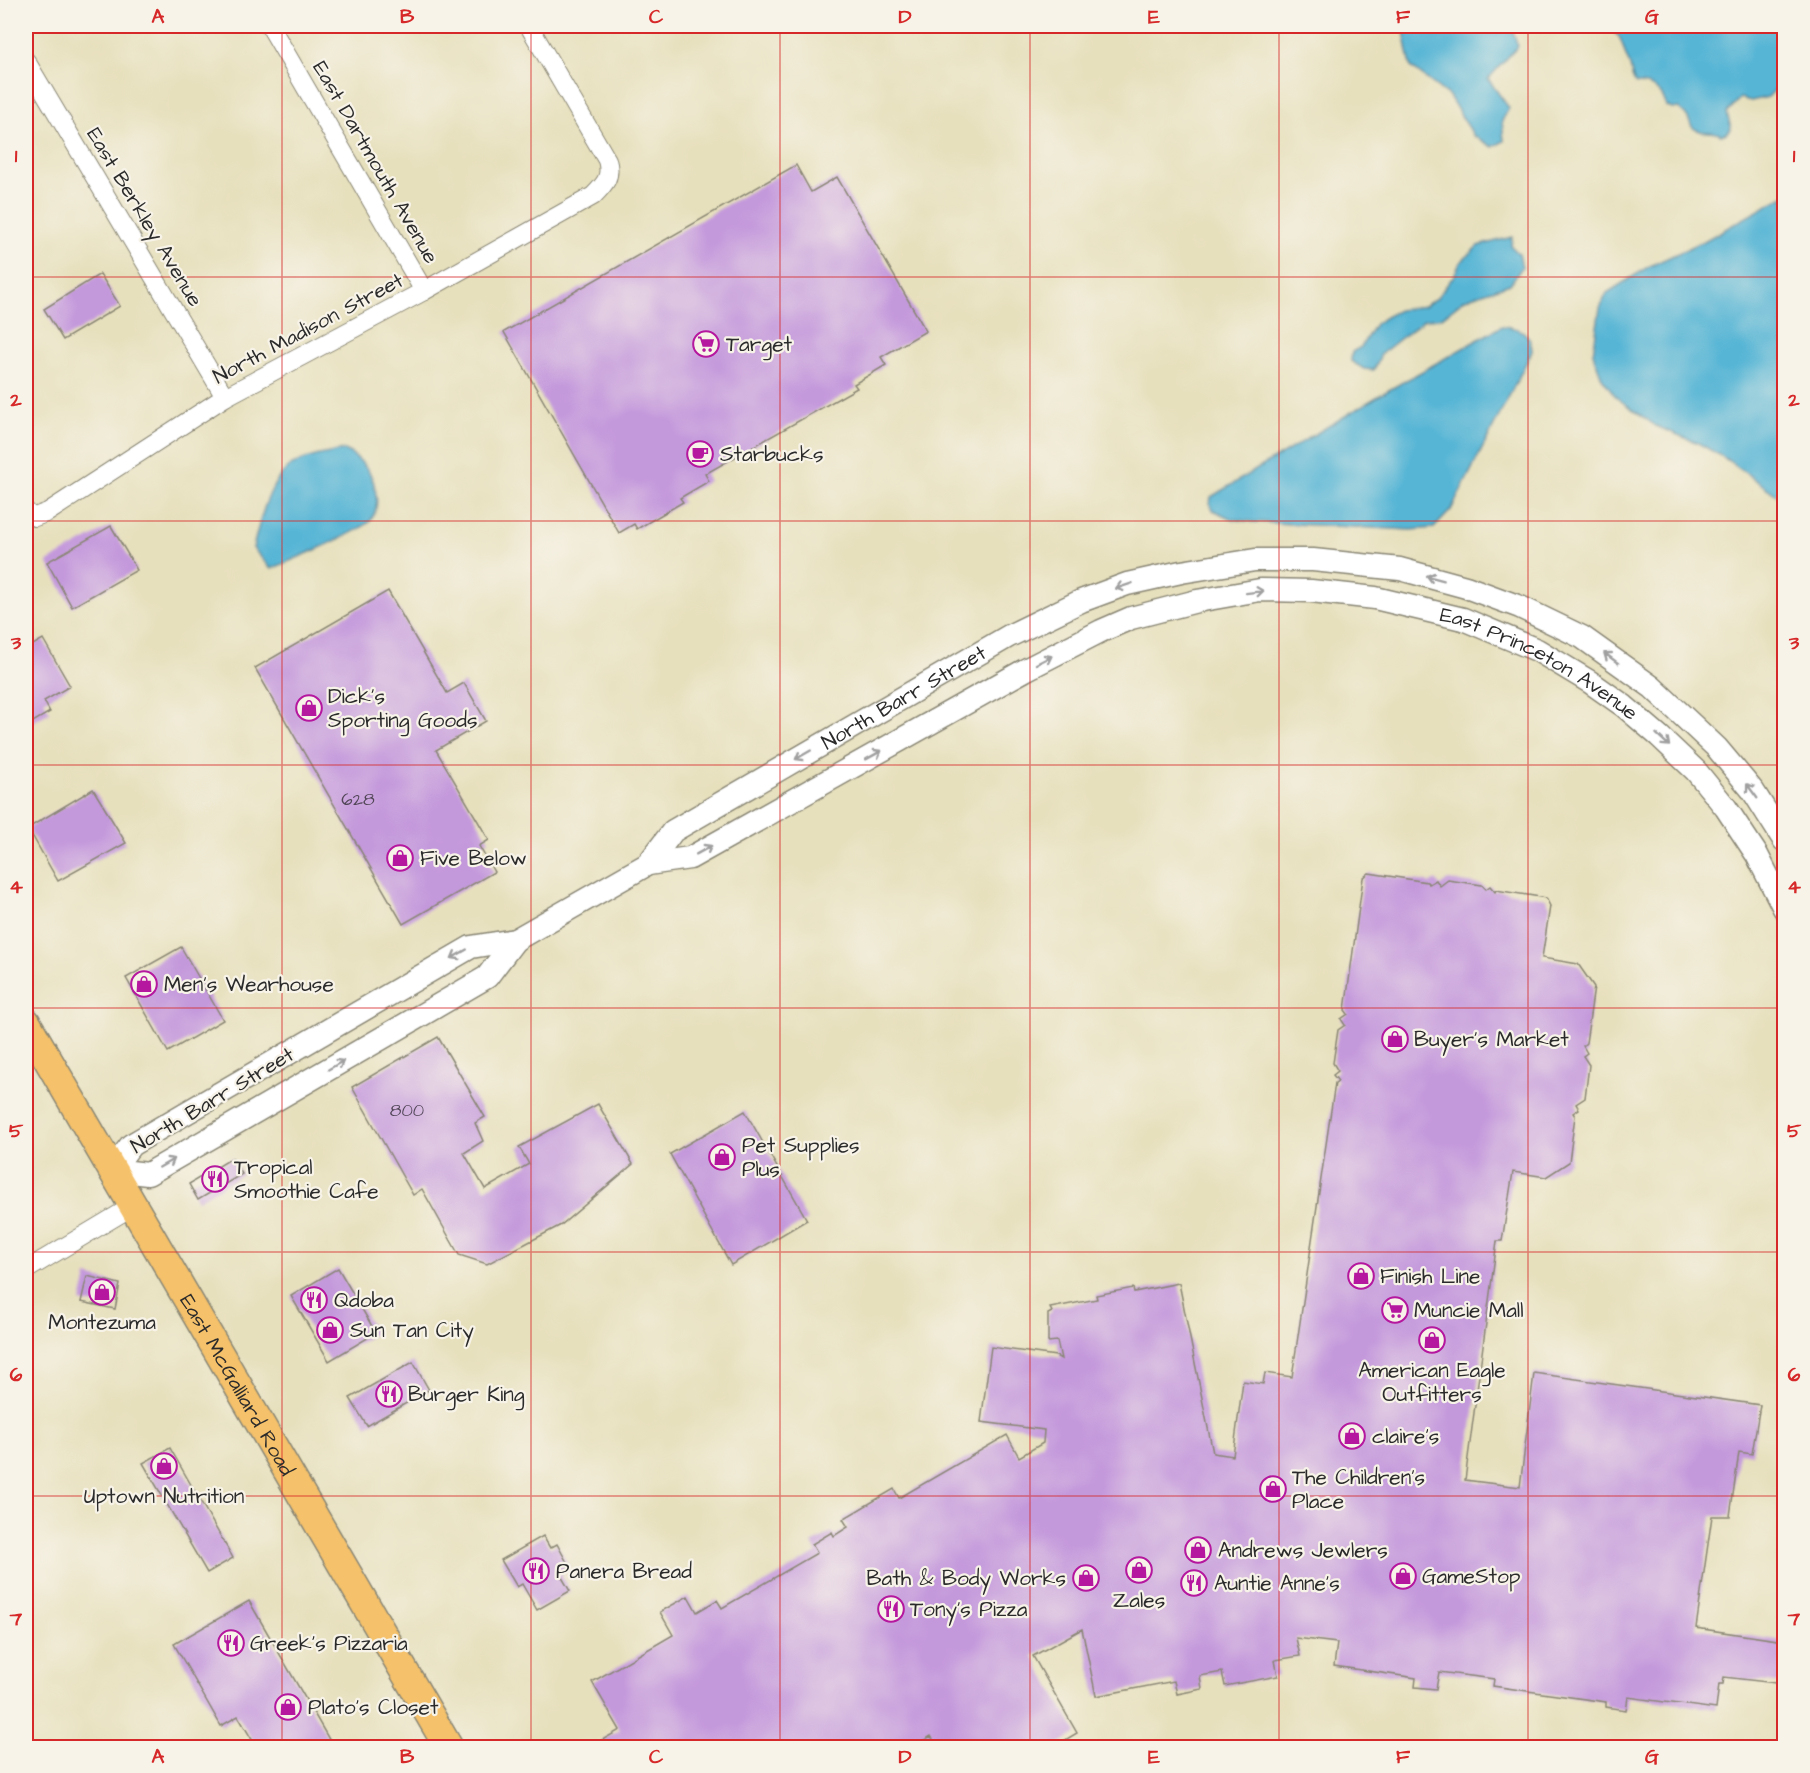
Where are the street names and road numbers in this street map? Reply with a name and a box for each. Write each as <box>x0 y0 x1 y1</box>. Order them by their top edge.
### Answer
street label: East Dartmouth Avenue <box>306 56 445 269</box>
street label: East Berkley Avenue <box>78 122 210 313</box>
street label: North Madison Street <box>208 266 409 391</box>
street label: East Princeton Avenue <box>1437 600 1644 727</box>
street label: North Barr Street <box>816 638 992 757</box>
street label: North Barr Street <box>125 1040 300 1161</box>
street label: East McGalliard Road <box>173 1289 302 1482</box>

